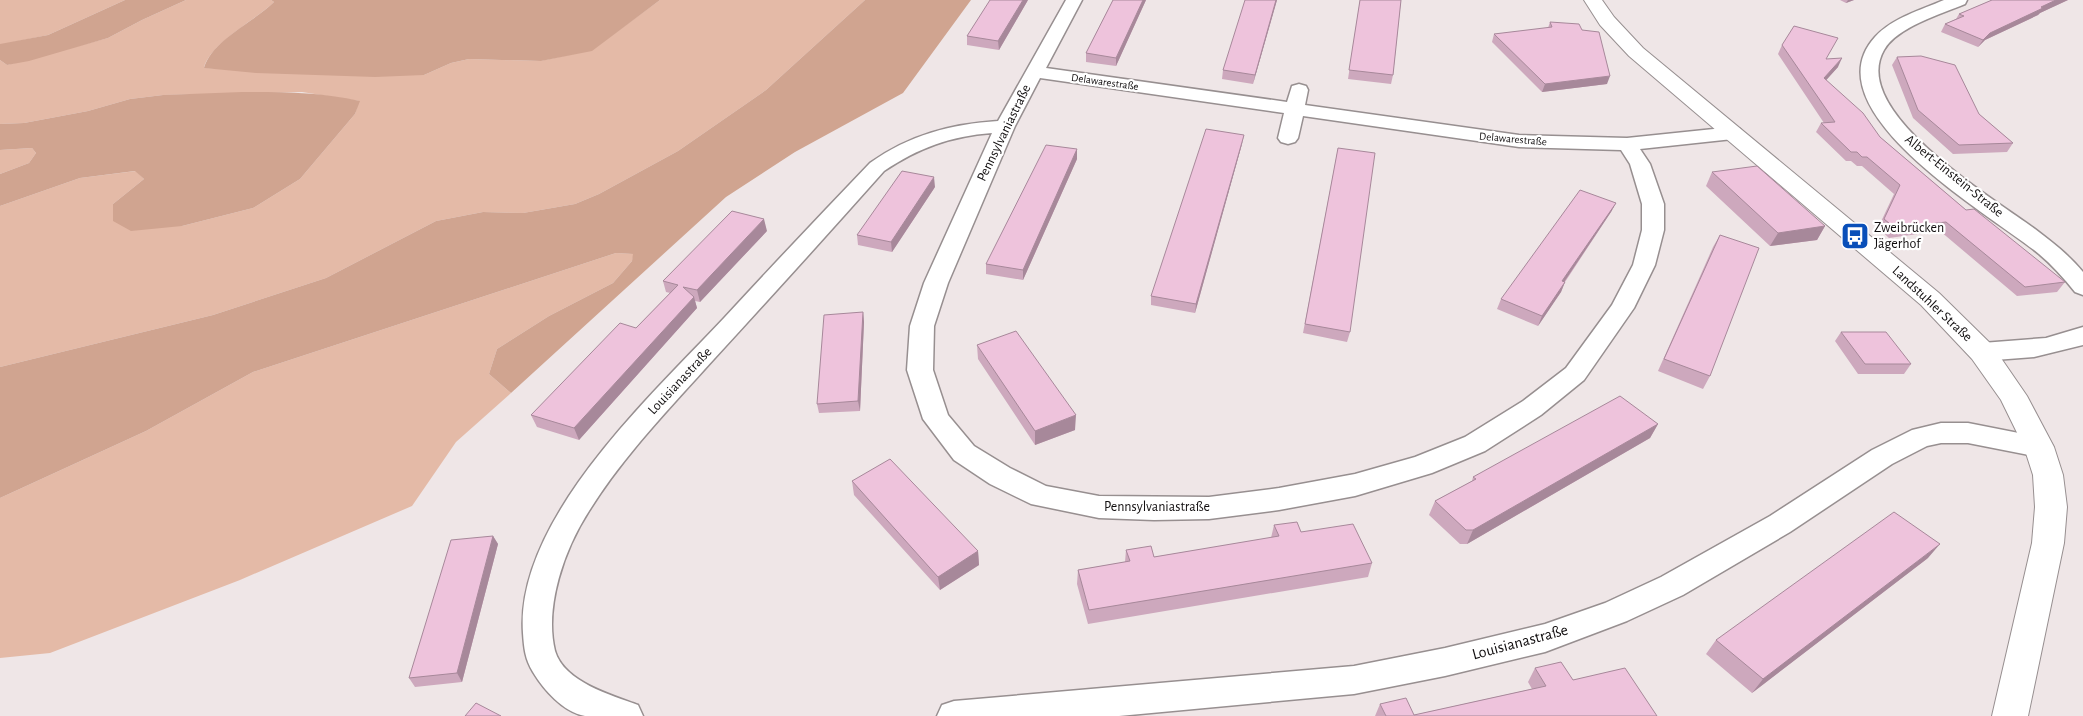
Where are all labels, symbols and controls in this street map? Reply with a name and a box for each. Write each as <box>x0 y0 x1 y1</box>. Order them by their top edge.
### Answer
street label: Delawarestraße <box>1071 72 1139 92</box>
street label: Pennsylvaniastraße <box>975 82 1033 184</box>
street label: Delawarestraße <box>1479 131 1547 147</box>
street label: Albert-Einstein-Straße <box>1902 132 2006 220</box>
bus stop icon: Zweibrücken Jägerhof <box>1840 221 1870 251</box>
place label: Zweibrücken Jägerhof <box>1874 221 1944 251</box>
street label: Landstuhler Straße <box>1889 264 1975 344</box>
street label: Louisianastraße <box>645 345 715 417</box>
street label: Pennsylvaniastraße <box>1104 500 1210 514</box>
street label: Louisianastraße <box>1470 622 1570 662</box>

